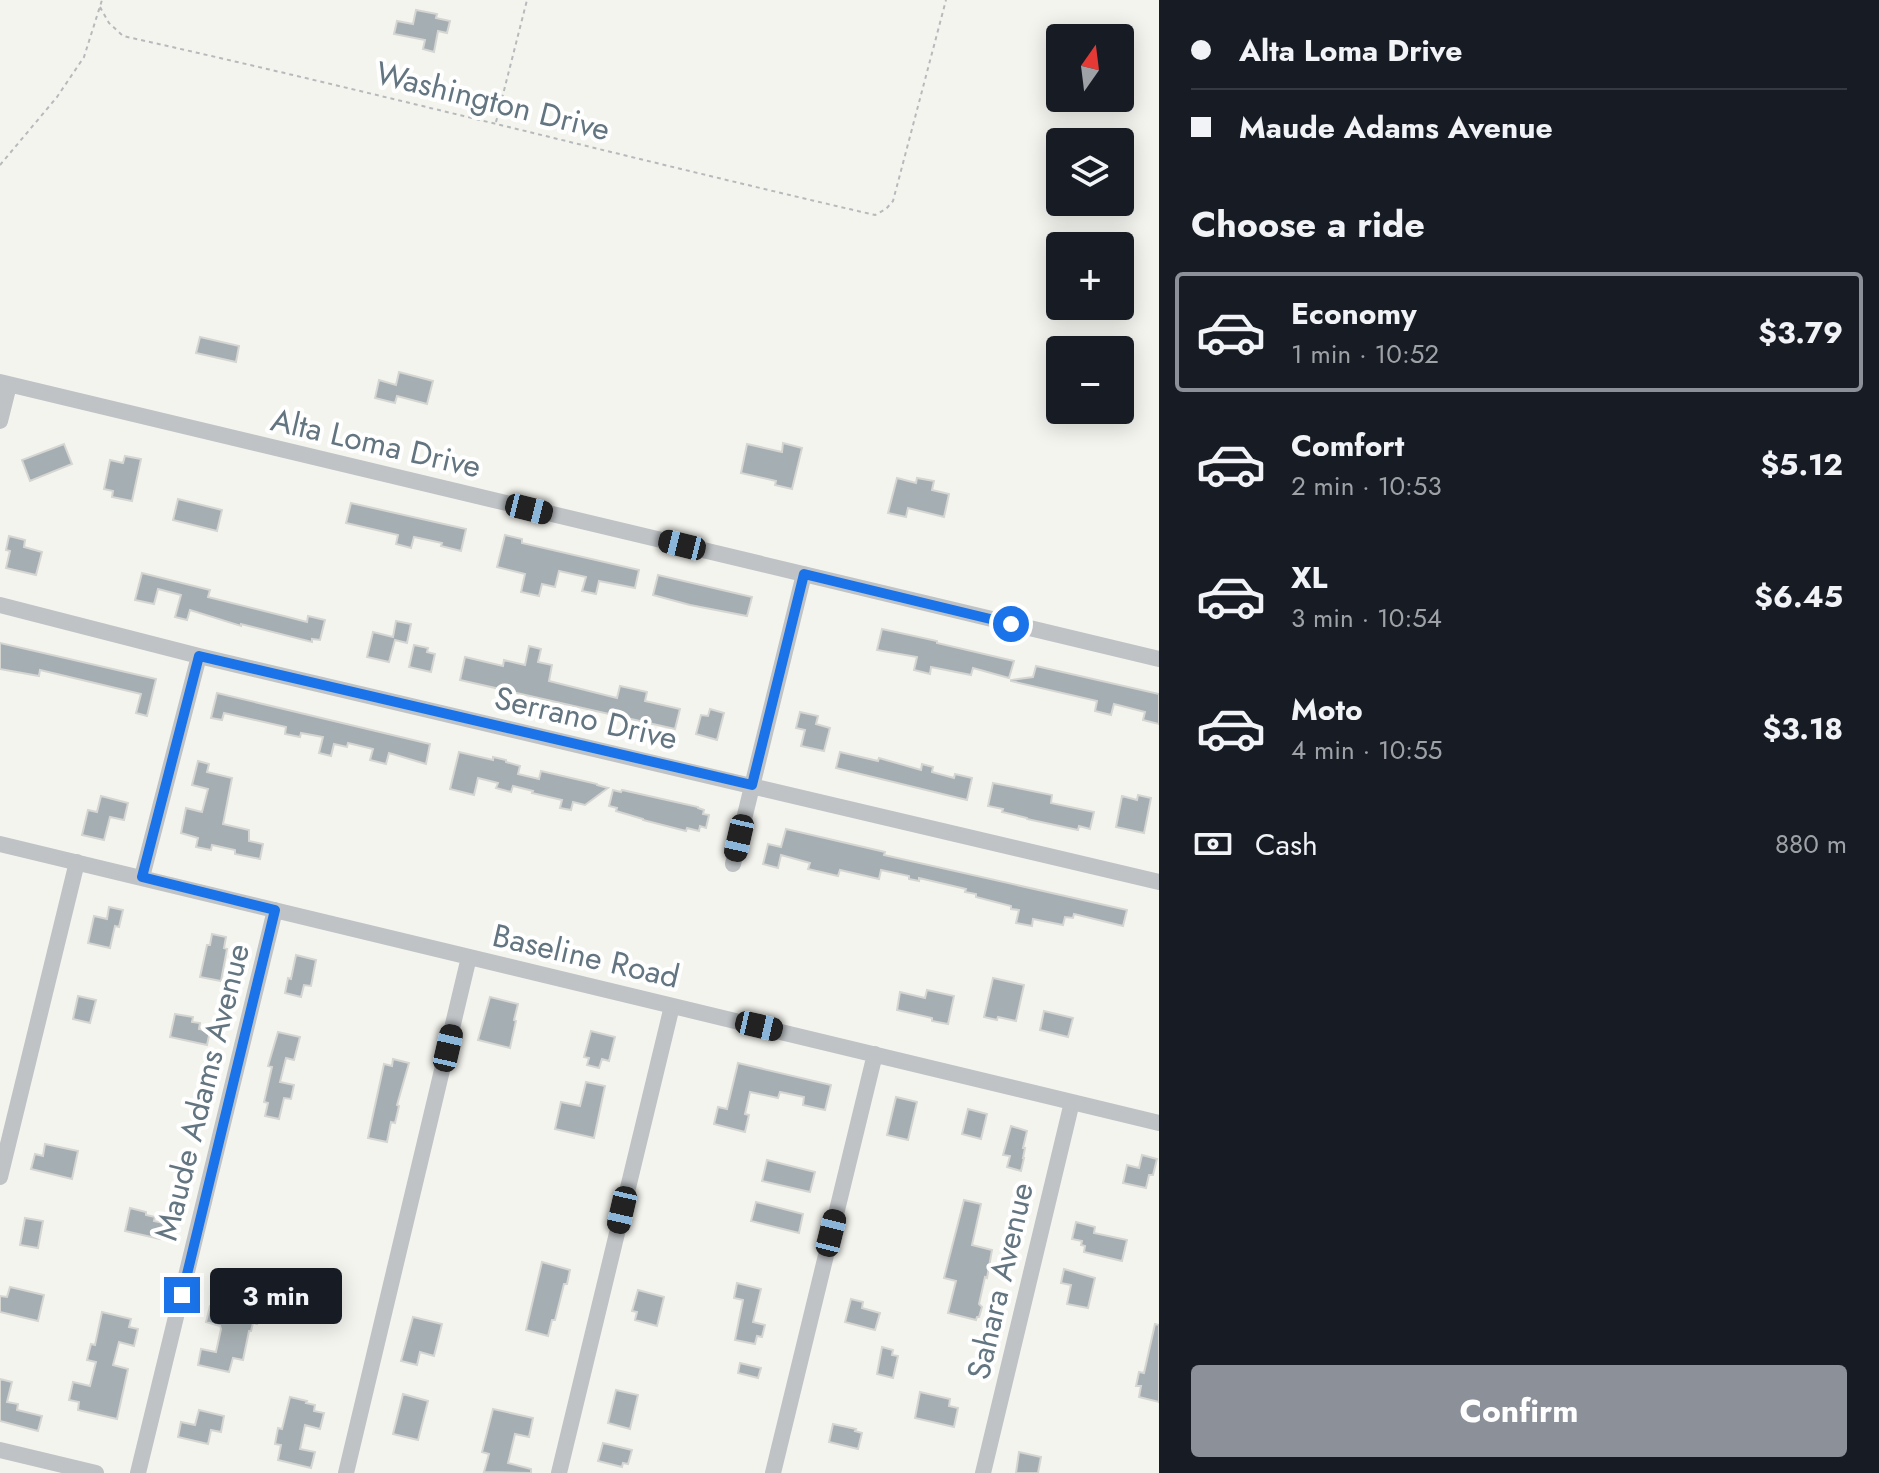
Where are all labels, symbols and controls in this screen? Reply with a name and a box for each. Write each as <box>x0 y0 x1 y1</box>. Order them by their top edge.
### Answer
north arrow <box>1046 24 1134 112</box>
map controls <box>1046 24 1134 424</box>
text: Alta Loma Drive <box>1239 29 1462 72</box>
street label: Washington Drive <box>371 50 615 152</box>
text: Maude Adams Avenue <box>1239 106 1553 149</box>
button: layers <box>1046 128 1134 216</box>
text: Choose a ride <box>1191 198 1425 250</box>
button: + <box>1046 232 1134 320</box>
text: Economy <box>1291 292 1417 335</box>
icon: car <box>1195 296 1267 368</box>
text: $3.79 <box>1758 311 1843 354</box>
text: 1 min · 10:52 <box>1291 335 1439 373</box>
button: − <box>1046 336 1134 424</box>
street label: Alta Loma Drive <box>267 397 485 489</box>
text: Comfort <box>1291 424 1404 467</box>
icon: car <box>1195 428 1267 500</box>
text: $5.12 <box>1760 443 1843 486</box>
text: 2 min · 10:53 <box>1291 467 1442 505</box>
car <box>503 492 555 526</box>
car <box>656 528 708 562</box>
text: XL <box>1291 556 1327 599</box>
icon: car <box>1195 560 1267 632</box>
text: $6.45 <box>1754 575 1843 618</box>
text: 3 min · 10:54 <box>1291 599 1442 637</box>
route start <box>993 606 1029 642</box>
street label: Serrano Drive <box>490 675 682 761</box>
text: Moto <box>1291 688 1363 731</box>
icon: car <box>1195 692 1267 764</box>
text: $3.18 <box>1762 707 1843 750</box>
text: 4 min · 10:55 <box>1291 731 1442 769</box>
car <box>722 812 756 864</box>
icon: cash <box>1191 822 1235 866</box>
text: Cash <box>1255 823 1318 866</box>
text: 880 m <box>1775 825 1847 863</box>
street label: Baseline Road <box>488 912 684 1000</box>
street label: Maude Adams Avenue <box>143 939 261 1245</box>
car <box>733 1009 785 1043</box>
car <box>431 1022 465 1074</box>
street label: Sahara Avenue <box>955 1178 1045 1384</box>
car <box>605 1184 639 1236</box>
car <box>814 1207 848 1259</box>
callout: 3 min <box>210 1267 342 1323</box>
route end <box>164 1277 200 1313</box>
text: 3 min <box>242 1277 310 1315</box>
button: Confirm <box>1191 1365 1847 1457</box>

